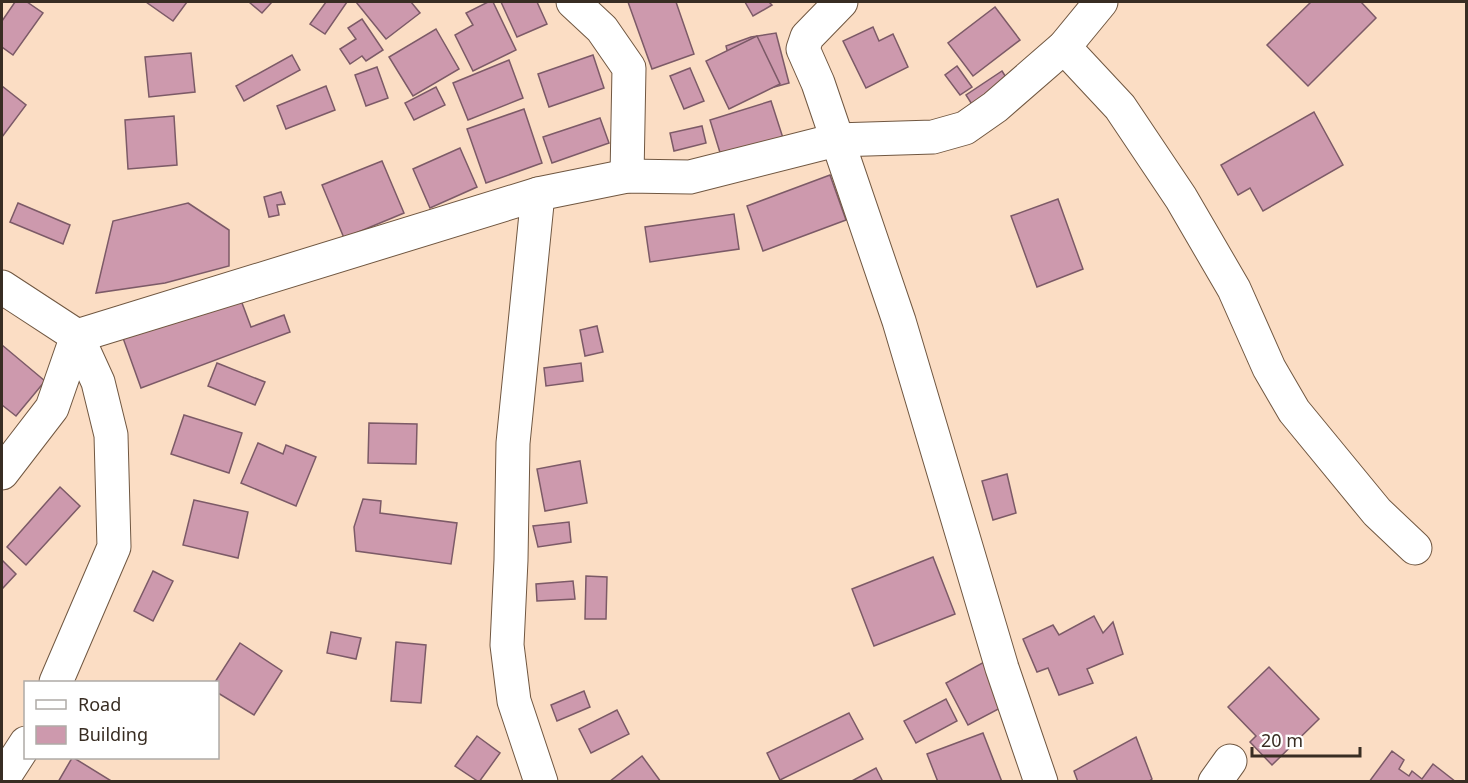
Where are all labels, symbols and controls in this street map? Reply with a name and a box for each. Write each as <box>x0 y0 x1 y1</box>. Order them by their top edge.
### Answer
legend <box>24 681 219 759</box>
text: Road <box>78 692 121 716</box>
scale bar <box>1252 720 1360 758</box>
text: Building <box>78 722 148 746</box>
text: 20 m <box>1261 728 1303 752</box>

